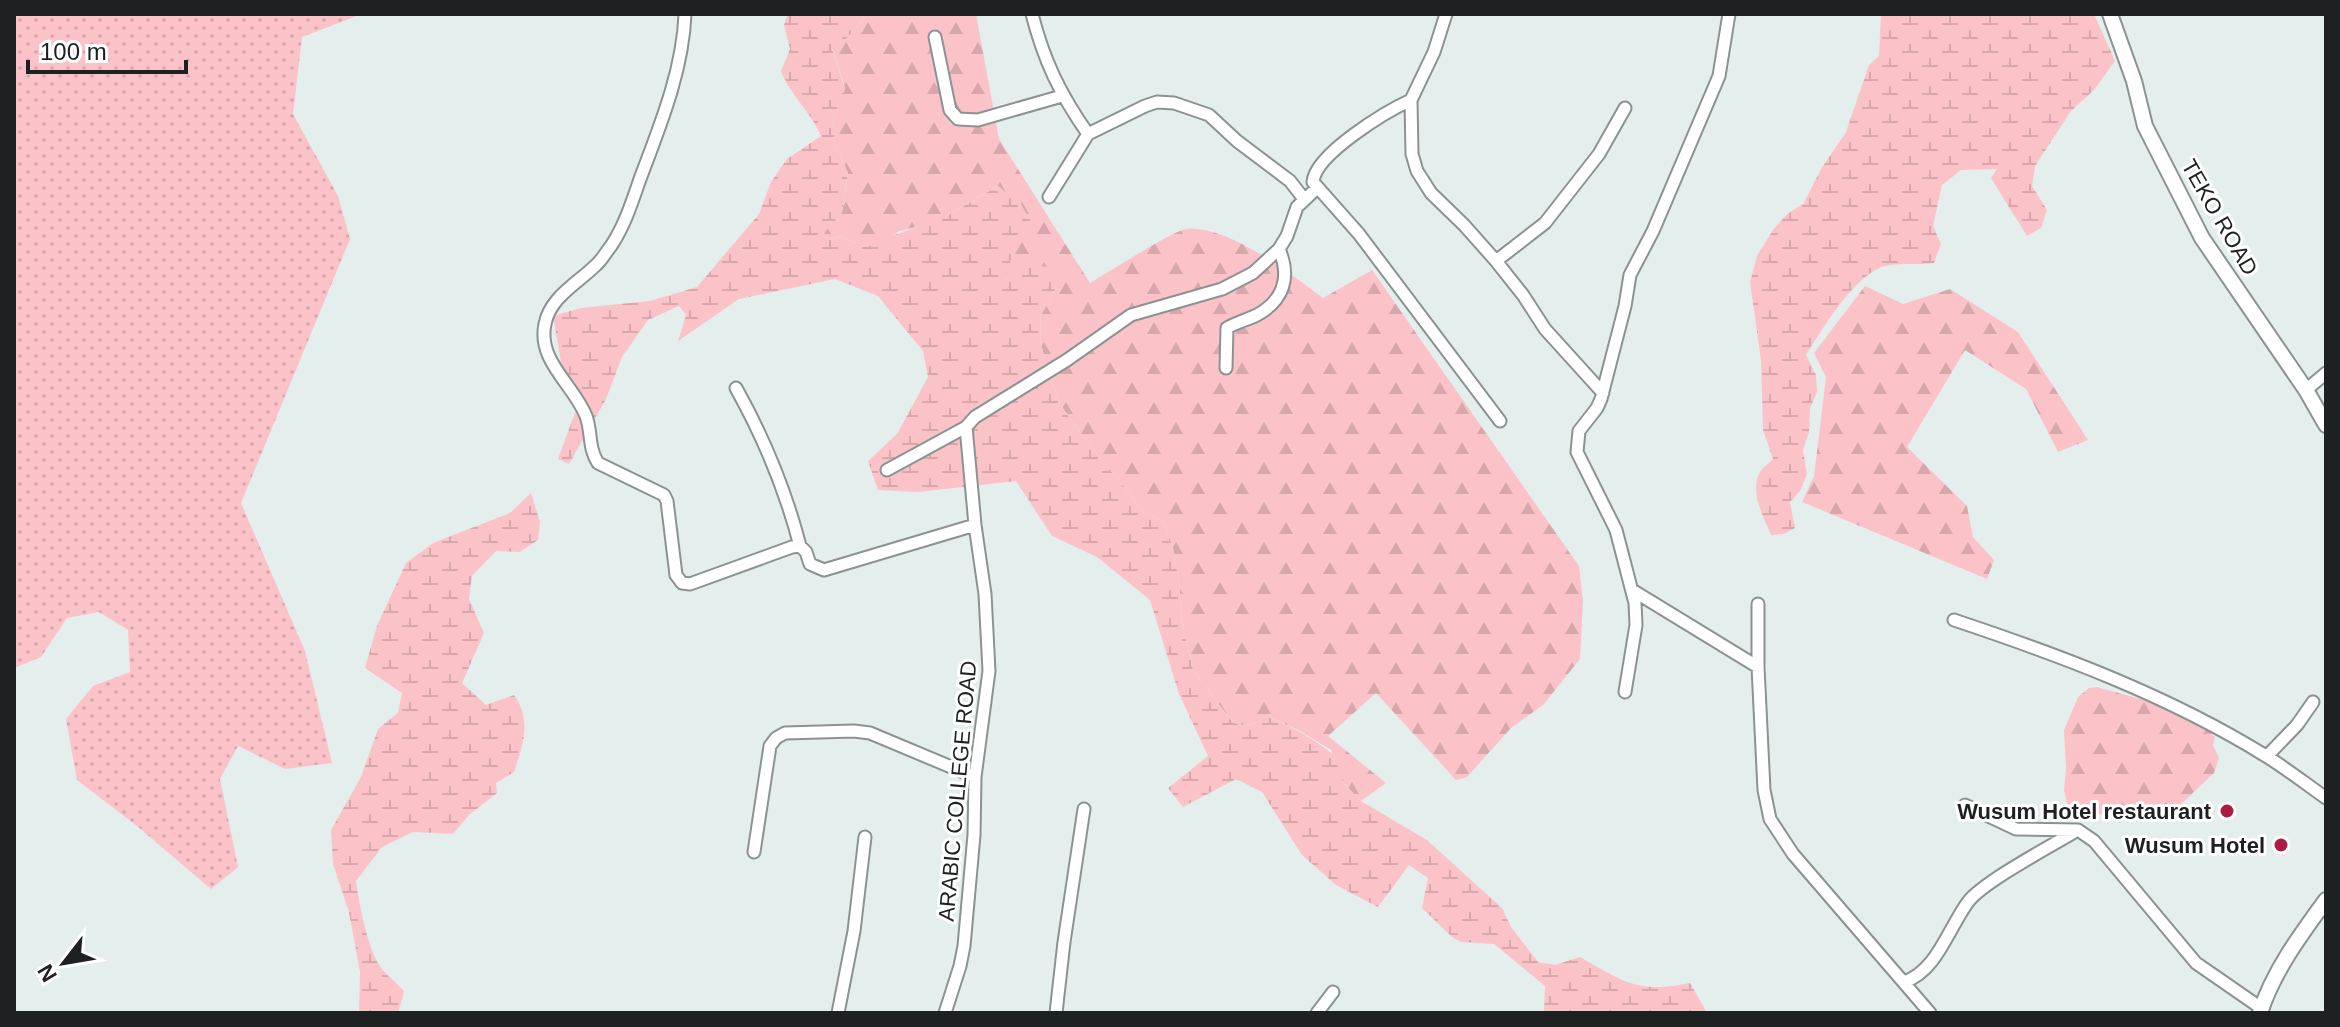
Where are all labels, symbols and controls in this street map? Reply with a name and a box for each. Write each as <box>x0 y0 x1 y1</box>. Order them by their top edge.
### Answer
scale bar <box>28 24 186 74</box>
text: 100 m <box>40 38 107 65</box>
street label: TEKO ROAD <box>2176 155 2263 280</box>
street label: ARABIC COLLEGE ROAD <box>934 660 981 922</box>
place label: Wusum Hotel restaurant <box>1957 799 2212 824</box>
marker: Wusum Hotel restaurant <box>2218 802 2236 820</box>
place label: Wusum Hotel <box>2125 833 2265 858</box>
marker: Wusum Hotel <box>2272 836 2290 854</box>
north arrow <box>24 923 104 1003</box>
text: N <box>32 960 62 986</box>

